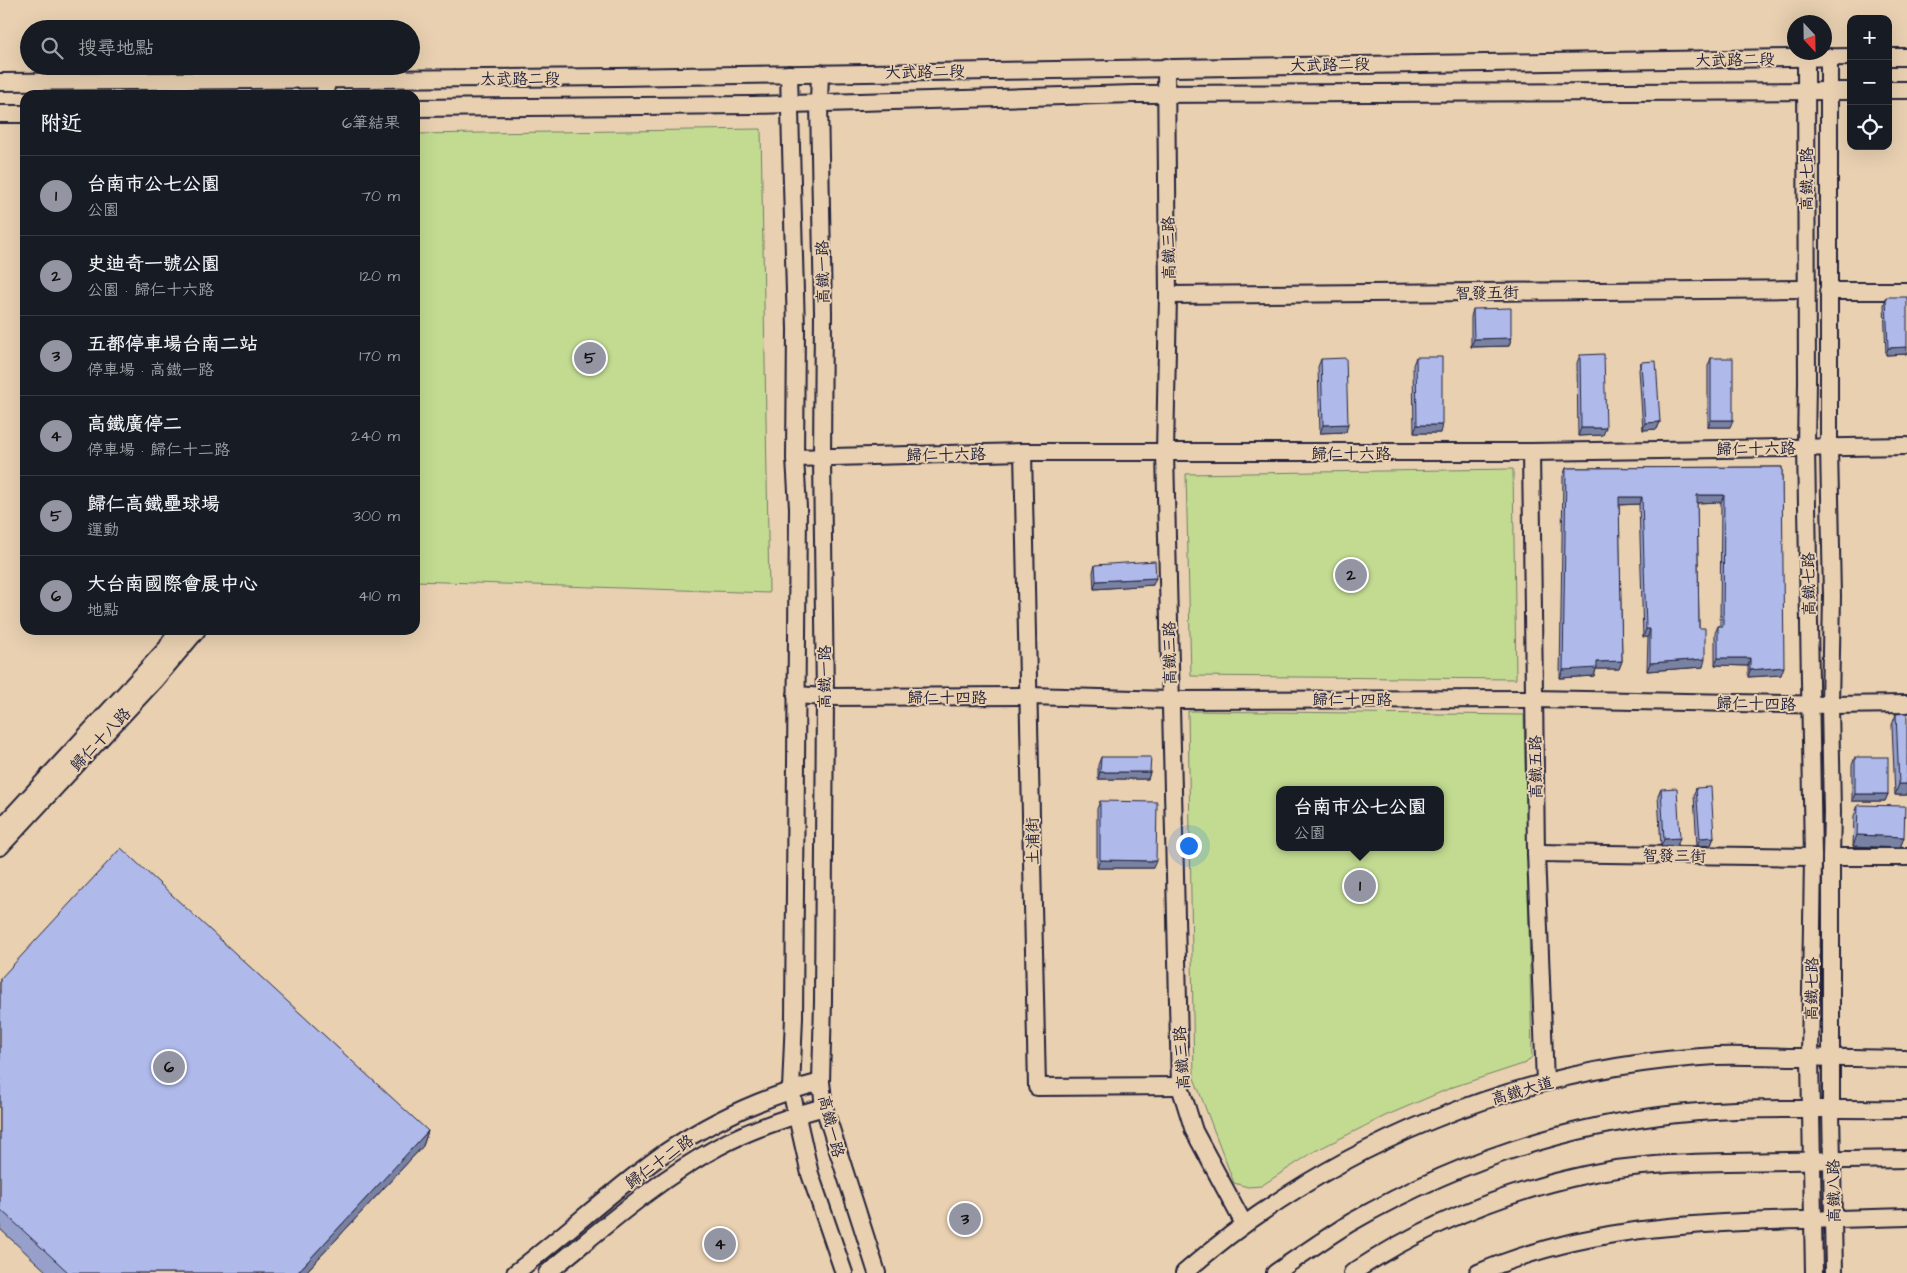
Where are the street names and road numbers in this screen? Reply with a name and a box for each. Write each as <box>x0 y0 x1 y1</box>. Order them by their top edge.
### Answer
street label: 大武路二段 <box>1695 48 1775 72</box>
street label: 大武路二段 <box>1290 53 1370 77</box>
street label: 大武路二段 <box>885 60 965 84</box>
street label: 大武路二段 <box>480 68 560 90</box>
street label: 高鐵七路 <box>1796 147 1818 211</box>
street label: 高鐵三路 <box>1157 216 1181 280</box>
street label: 高鐵一路 <box>811 240 835 304</box>
street label: 智發五街 <box>1455 281 1519 305</box>
street label: 歸仁十六路 <box>1716 437 1796 461</box>
street label: 歸仁十六路 <box>906 443 986 467</box>
street label: 歸仁十六路 <box>1311 443 1391 465</box>
street label: 高鐵七路 <box>1797 552 1821 616</box>
street label: 高鐵三路 <box>1158 621 1182 685</box>
street label: 高鐵一路 <box>814 645 836 709</box>
street label: 歸仁十四路 <box>907 687 987 709</box>
street label: 歸仁十四路 <box>1312 689 1392 711</box>
street label: 歸仁十四路 <box>1716 692 1796 716</box>
street label: 歸仁十八路 <box>65 703 136 776</box>
street label: 高鐵五路 <box>1524 735 1548 799</box>
street label: 土浦街 <box>1022 817 1044 865</box>
street label: 智發三街 <box>1642 844 1706 868</box>
street label: 高鐵七路 <box>1800 957 1824 1021</box>
street label: 高鐵三路 <box>1169 1025 1195 1091</box>
street label: 高鐵大道 <box>1488 1072 1556 1110</box>
street label: 高鐵一路 <box>813 1093 849 1160</box>
street label: 歸仁十二路 <box>621 1129 698 1194</box>
street label: 高鐵八路 <box>1822 1159 1846 1223</box>

